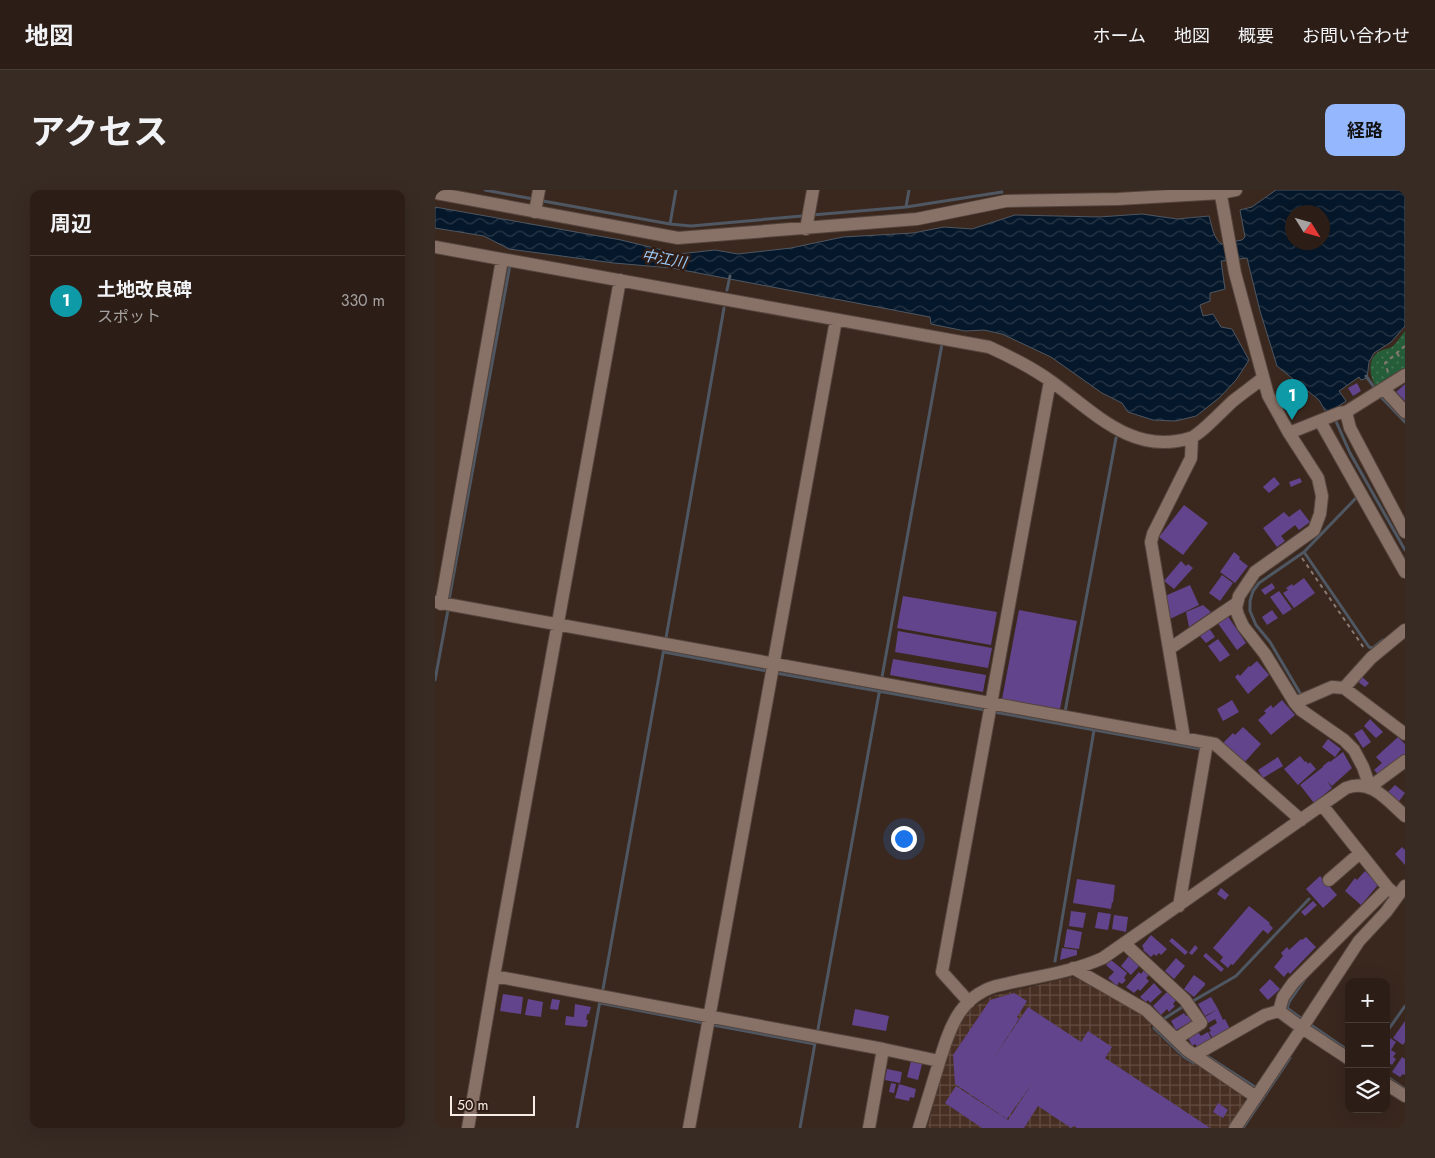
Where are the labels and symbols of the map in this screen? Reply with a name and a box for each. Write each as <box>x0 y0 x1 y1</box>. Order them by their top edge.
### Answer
north arrow <box>1285 205 1330 250</box>
water label: 中江川 <box>640 244 690 274</box>
pin: 1 <box>1276 379 1308 420</box>
your location <box>891 826 917 852</box>
scale bar <box>450 1093 535 1116</box>

